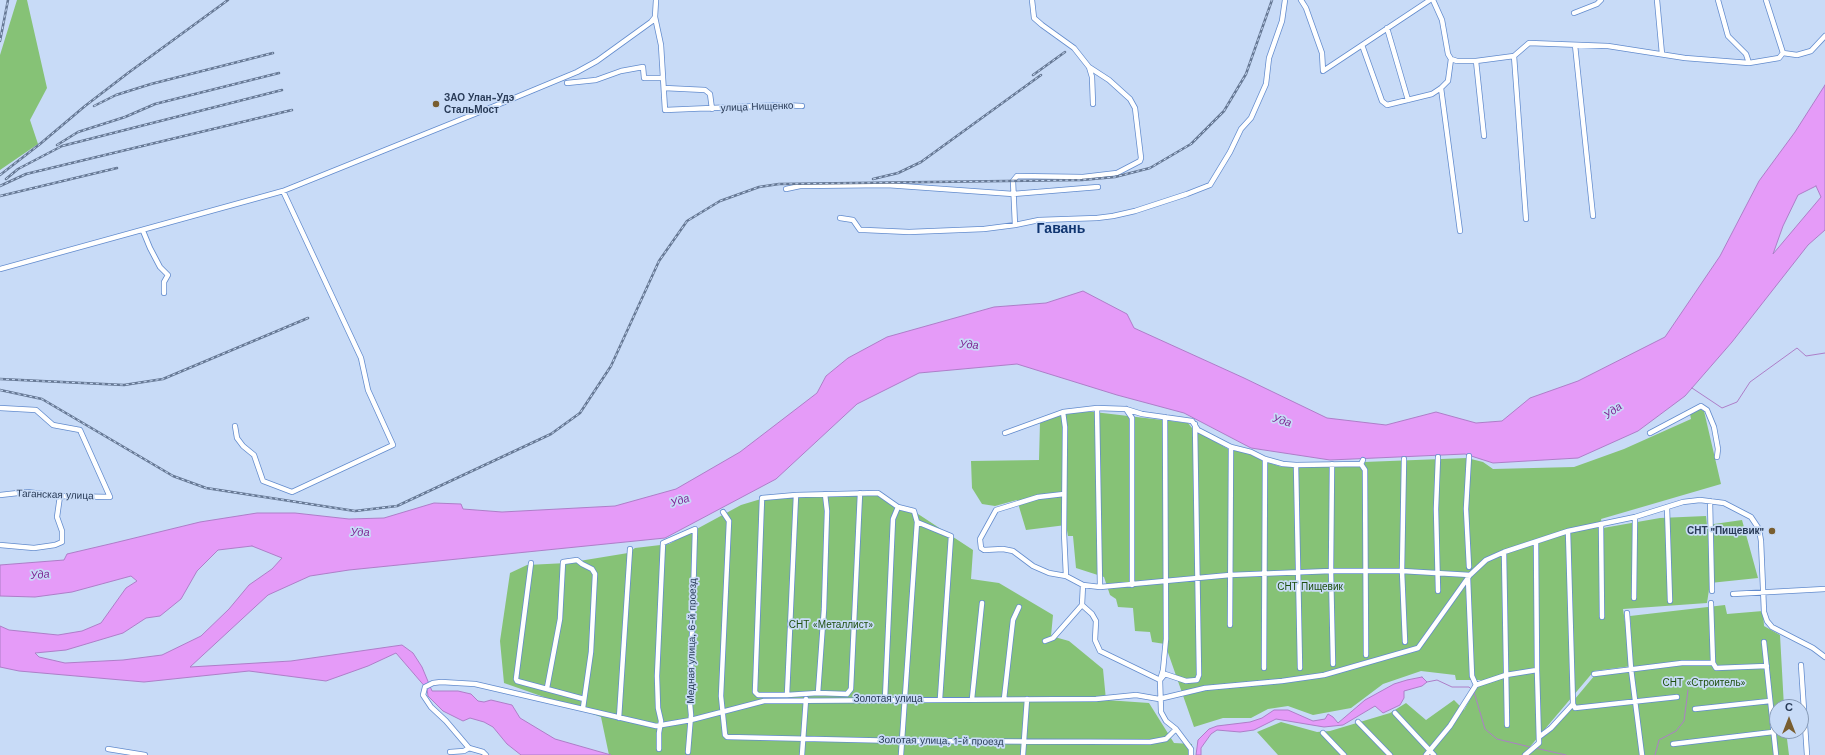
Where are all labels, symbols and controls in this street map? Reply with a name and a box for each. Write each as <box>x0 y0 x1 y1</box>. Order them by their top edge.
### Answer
place label: ЗАО Улан-Удэ СтальМост <box>444 92 514 116</box>
marker: ЗАО Улан-Удэ СтальМост <box>431 99 441 109</box>
street label: улица Нищенко <box>720 100 794 114</box>
district label: Гавань <box>1037 221 1085 237</box>
water label: Уда <box>959 338 979 352</box>
water label: Уда <box>1601 400 1625 422</box>
water label: Уда <box>1271 412 1293 430</box>
street label: Таганская улица <box>16 488 94 502</box>
water label: Уда <box>669 492 691 510</box>
place label: СНТ "Пищевик" <box>1687 525 1764 537</box>
water label: Уда <box>350 526 370 540</box>
marker: СНТ "Пищевик" <box>1767 526 1777 536</box>
water label: Уда <box>30 568 50 582</box>
street label: Медная улица, 6-й проезд <box>685 578 699 704</box>
park label: СНТ Пищевик <box>1277 581 1343 593</box>
park label: СНТ «Металлист» <box>789 619 873 631</box>
park label: СНТ «Строитель» <box>1662 677 1746 689</box>
street label: Золотая улица <box>853 693 923 705</box>
north arrow <box>1769 699 1809 739</box>
text: С <box>1785 701 1793 714</box>
street label: Золотая улица, 1-й проезд <box>878 734 1004 748</box>

